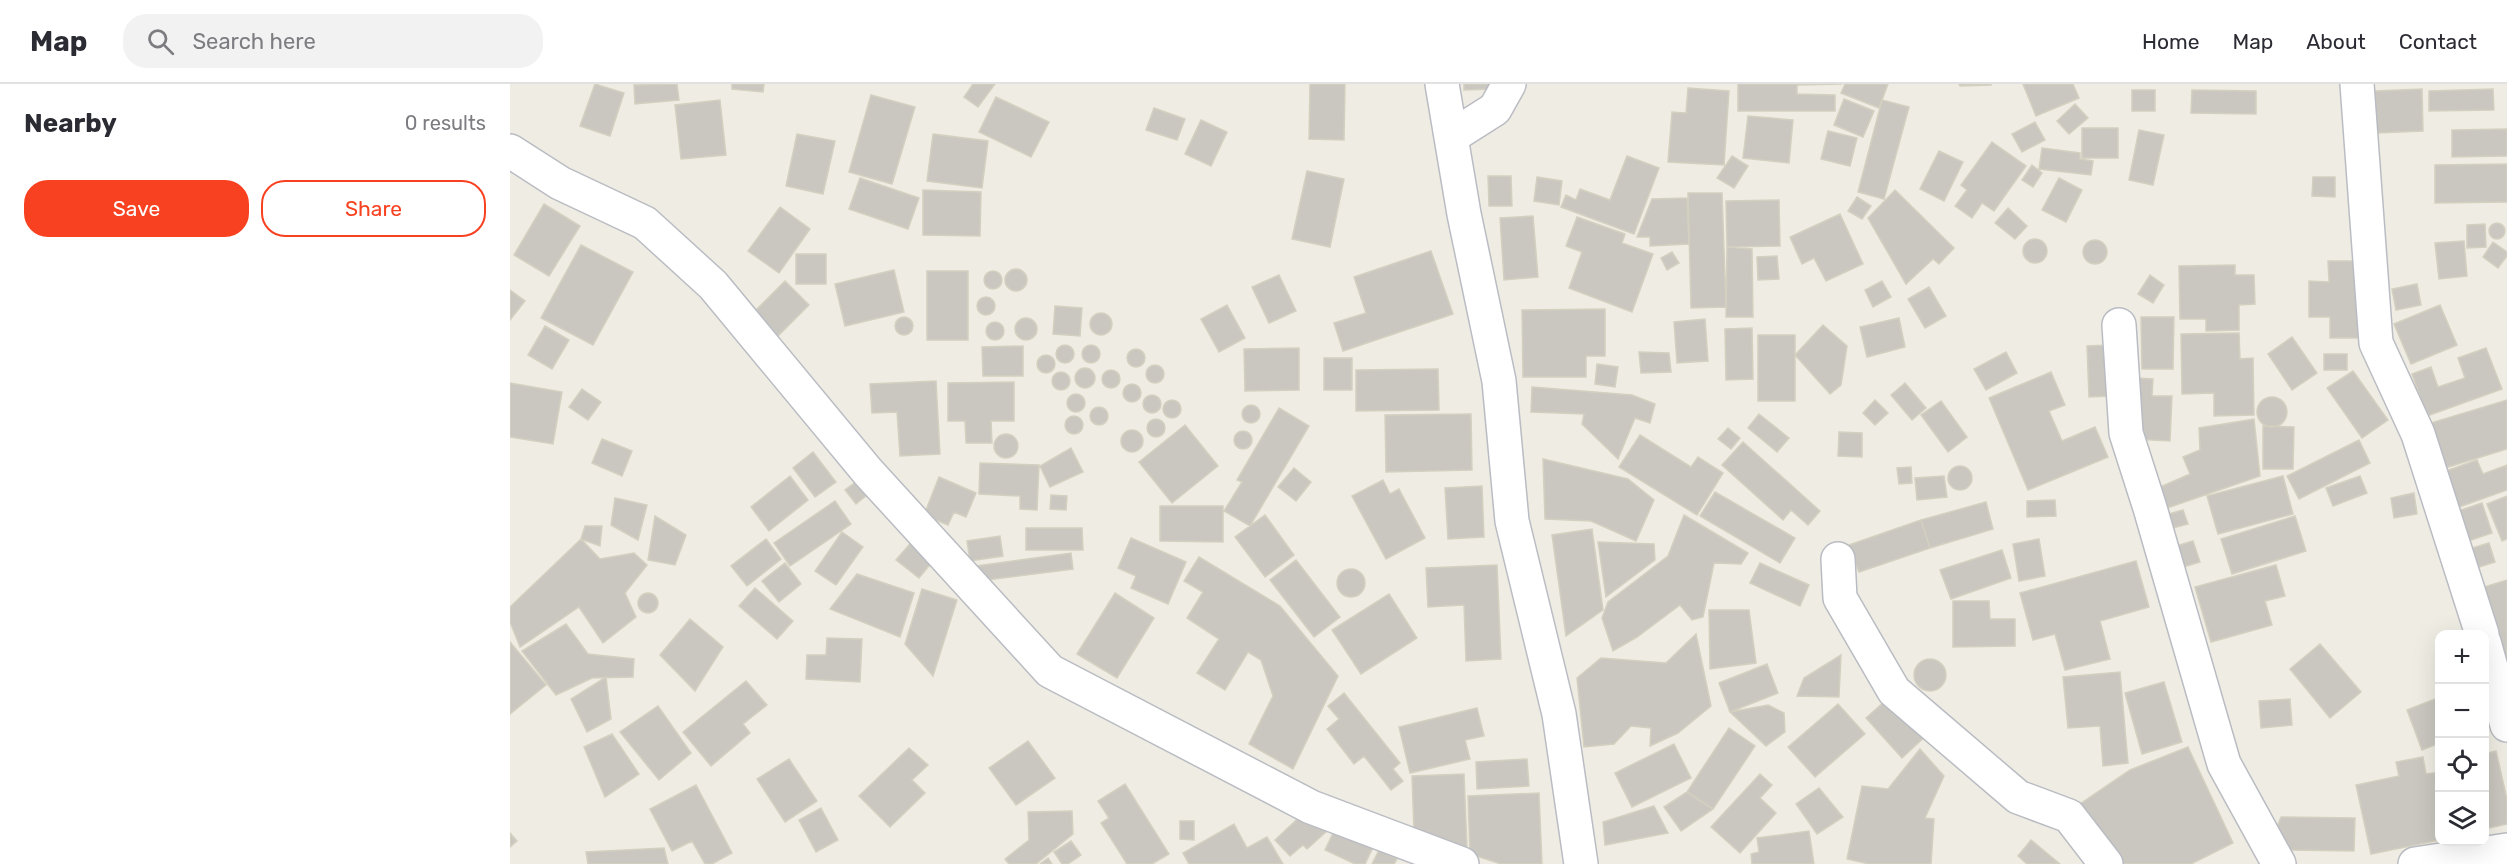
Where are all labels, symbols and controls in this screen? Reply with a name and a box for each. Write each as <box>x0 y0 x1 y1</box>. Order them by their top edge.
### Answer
search box <box>123 14 543 68</box>
text: Map <box>30 25 87 58</box>
icon: search <box>144 25 177 58</box>
text: Search here <box>192 28 316 55</box>
text: Home <box>2142 29 2199 54</box>
text: Map <box>2232 29 2273 54</box>
text: About <box>2306 29 2366 54</box>
text: Contact <box>2399 29 2477 54</box>
text: Nearby <box>24 108 117 139</box>
text: 0 results <box>405 111 486 135</box>
button: Save <box>24 180 249 237</box>
button: Share <box>261 180 486 237</box>
map controls <box>2435 630 2489 846</box>
button: + <box>2435 630 2489 684</box>
button: − <box>2435 684 2489 738</box>
button: locate <box>2435 738 2489 792</box>
button: layers <box>2435 792 2489 846</box>

